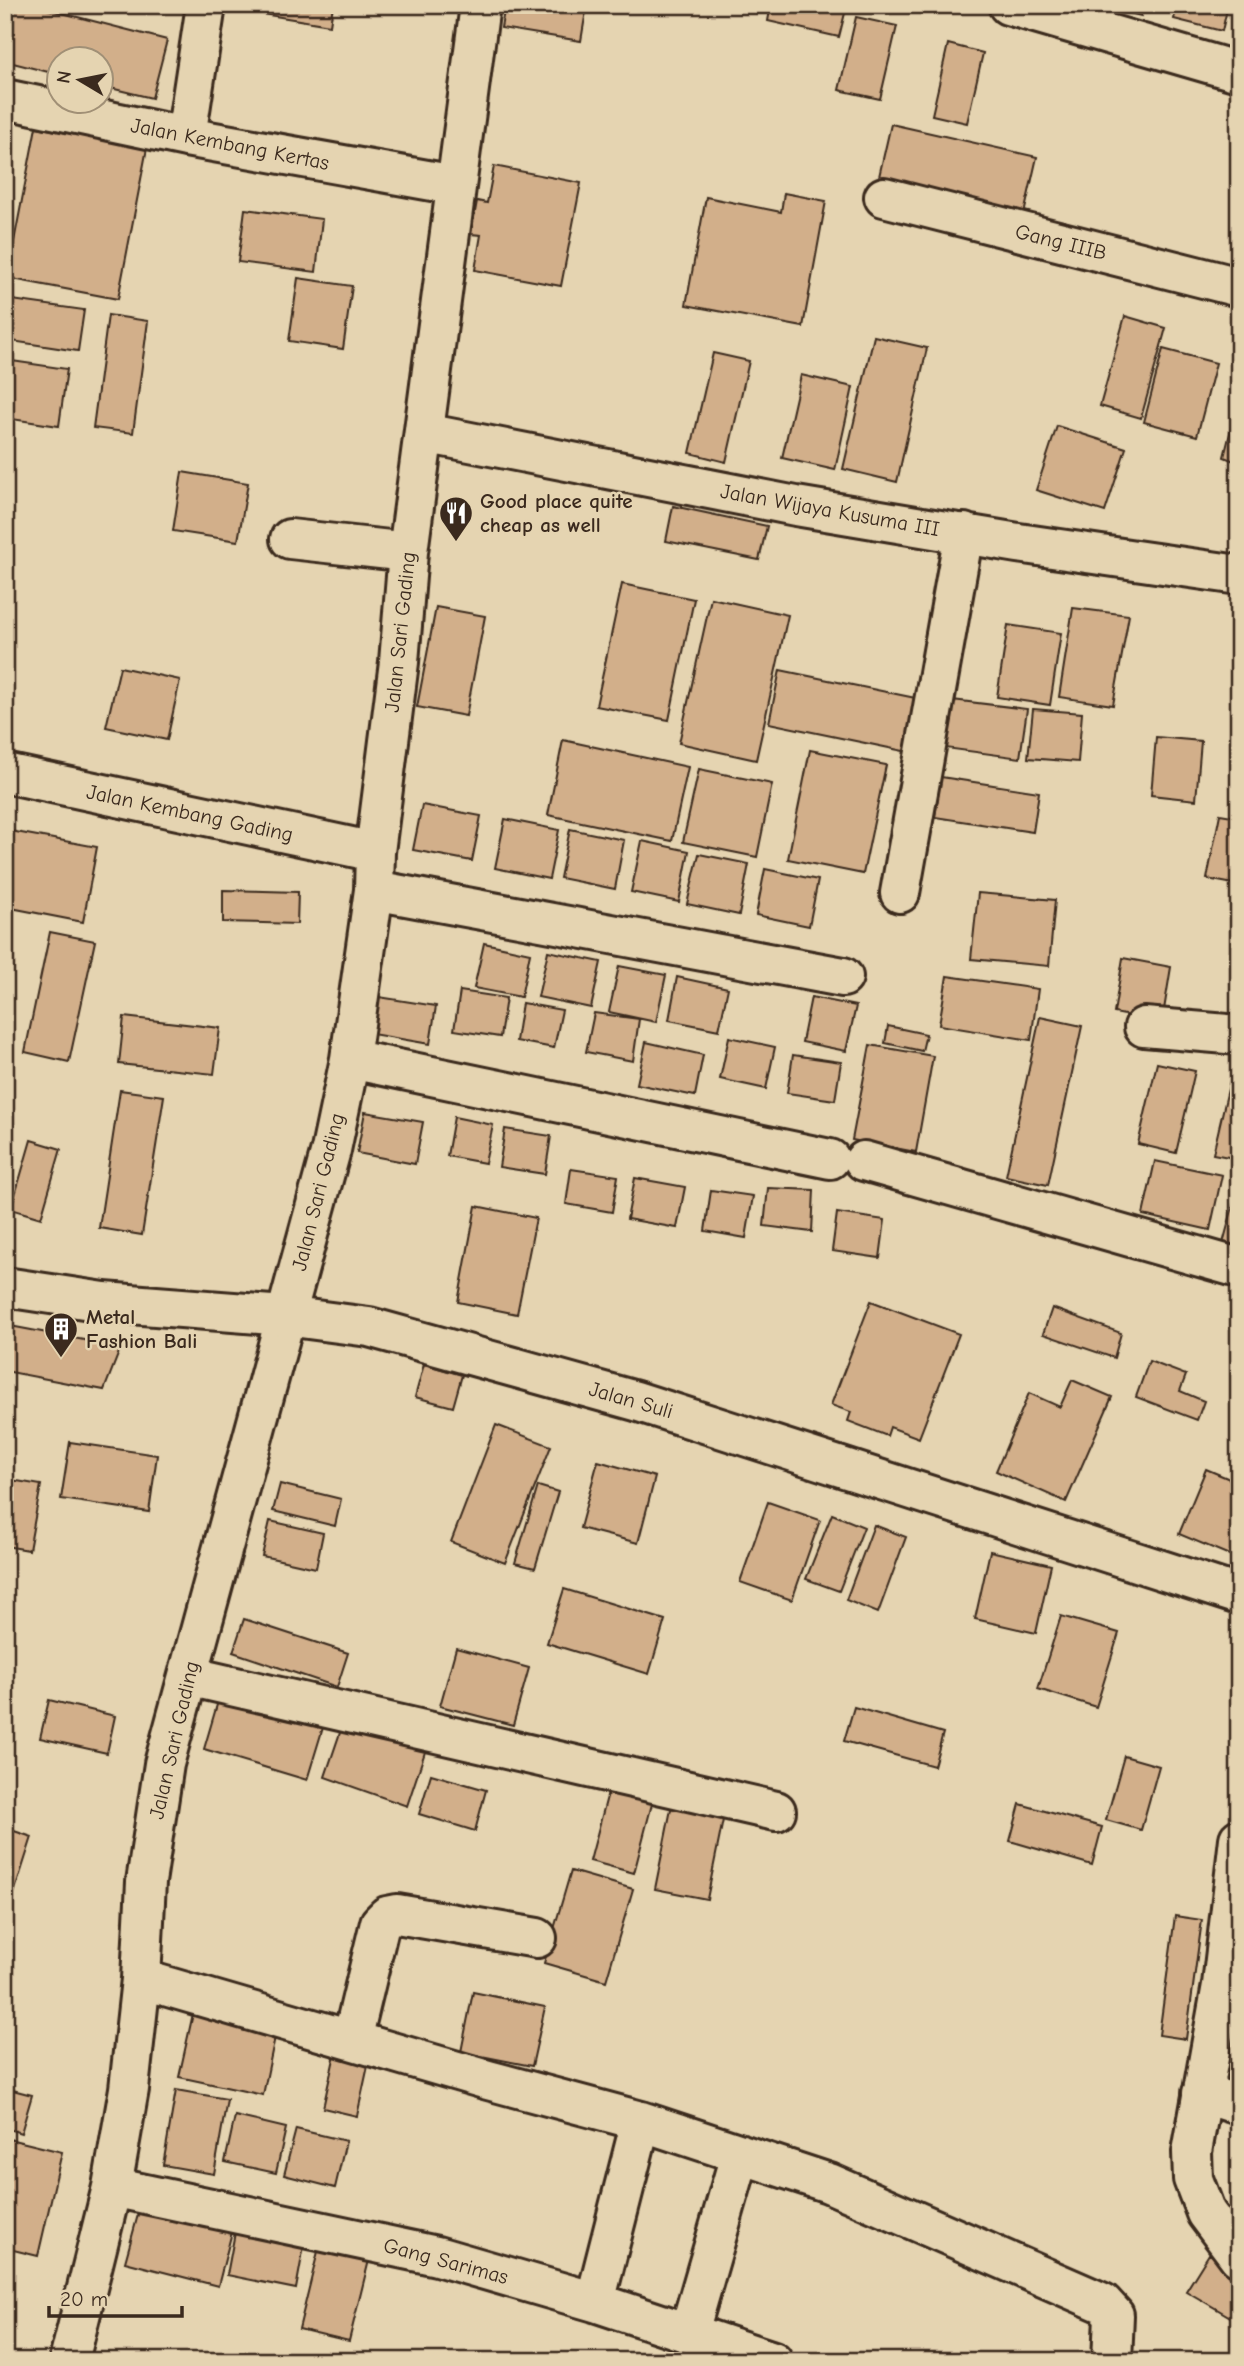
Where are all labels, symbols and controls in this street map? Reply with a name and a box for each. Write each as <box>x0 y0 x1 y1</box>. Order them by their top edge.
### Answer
north arrow <box>46 46 116 116</box>
text: N <box>52 69 76 85</box>
street label: Jalan Kembang Kertas <box>129 113 331 175</box>
street label: Gang IIIB <box>1013 219 1109 265</box>
street label: Jalan Wijaya Kusuma III <box>719 479 941 541</box>
place label: Good place quite cheap as well <box>480 489 633 537</box>
restaurant icon: Good place quite cheap as well <box>437 494 475 543</box>
street label: Jalan Sari Gading <box>380 550 420 714</box>
street label: Jalan Kembang Gading <box>85 779 295 847</box>
street label: Jalan Sari Gading <box>287 1111 349 1273</box>
place label: Metal Fashion Bali <box>86 1305 197 1353</box>
building icon: Metal Fashion Bali <box>42 1310 80 1359</box>
street label: Jalan Suli <box>586 1377 676 1423</box>
street label: Jalan Sari Gading <box>144 1659 204 1821</box>
street label: Gang Sarimas <box>381 2233 511 2289</box>
scale bar <box>49 2275 182 2319</box>
text: 20 m <box>60 2287 108 2311</box>

